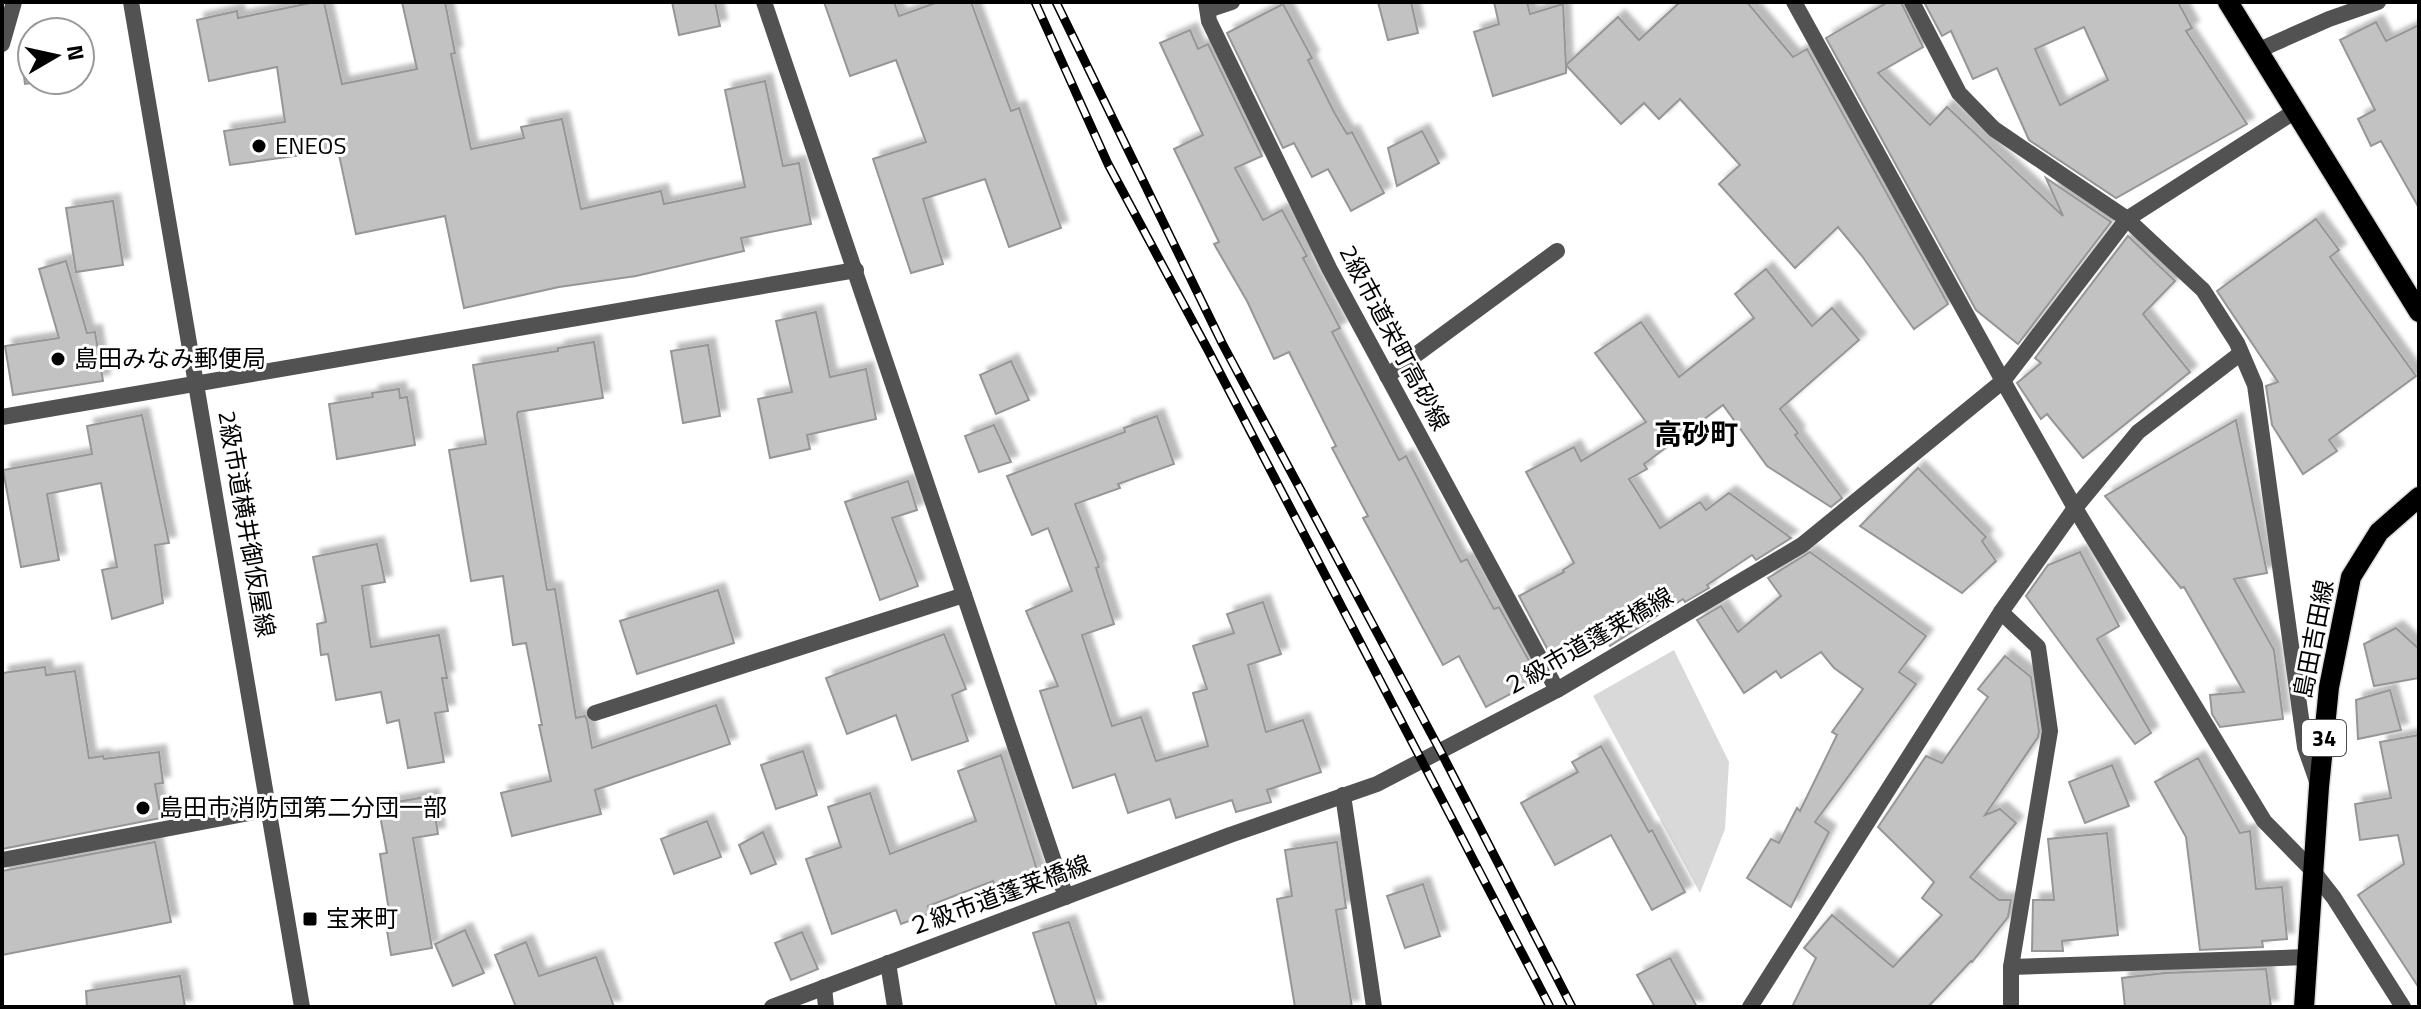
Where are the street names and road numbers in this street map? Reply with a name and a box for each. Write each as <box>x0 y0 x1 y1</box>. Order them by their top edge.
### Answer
street label: 2級市道栄町高砂線 <box>1331 238 1459 437</box>
street label: 2級市道横井御仮屋線 <box>209 408 285 640</box>
street label: 島田吉田線 <box>2284 576 2342 701</box>
street label: ２級市道蓬莱橋線 <box>1495 578 1680 705</box>
road number: 34 <box>2302 720 2346 756</box>
street label: ２級市道蓬莱橋線 <box>902 845 1095 945</box>

